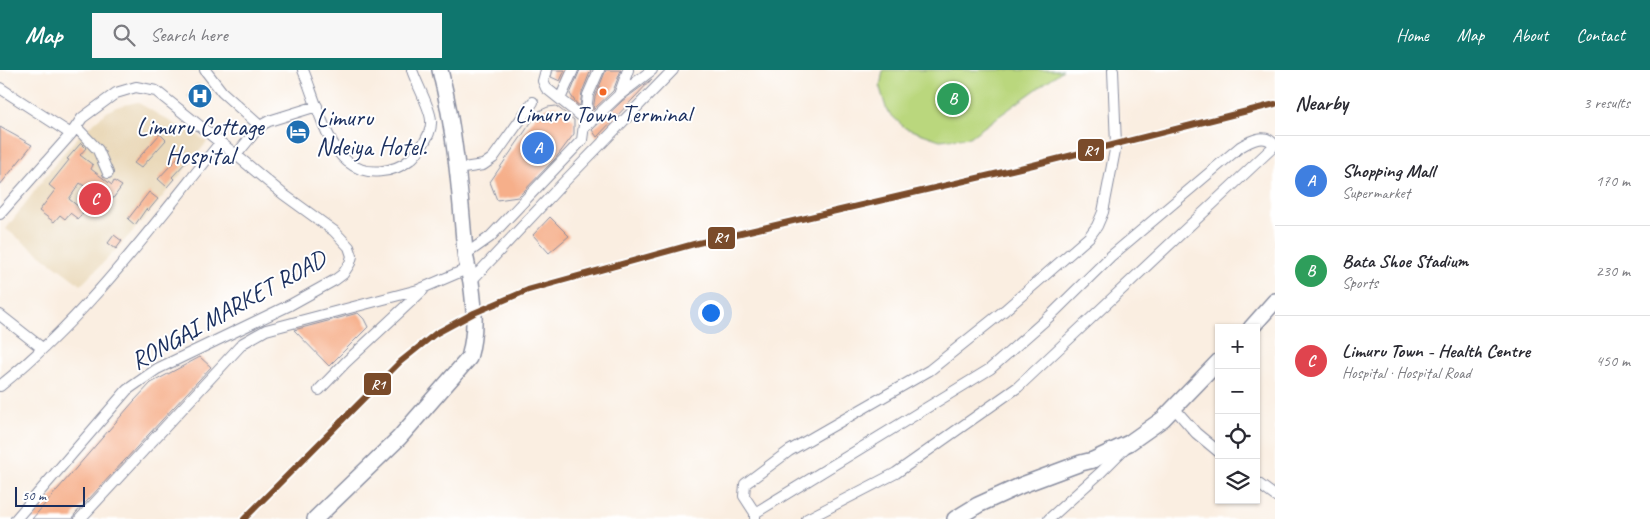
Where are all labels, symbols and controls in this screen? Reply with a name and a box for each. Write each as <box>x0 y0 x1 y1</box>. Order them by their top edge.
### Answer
search box <box>92 13 442 58</box>
text: Map <box>25 20 62 50</box>
icon: search <box>110 21 138 49</box>
text: Search here <box>150 23 228 47</box>
text: Home <box>1396 24 1429 46</box>
text: Map <box>1457 24 1484 46</box>
text: About <box>1512 24 1548 46</box>
text: Contact <box>1576 24 1625 46</box>
pin: B <box>937 80 969 118</box>
hospital icon: Limuru Cottage Hospital <box>187 83 213 109</box>
marker: Limuru Town Terminal <box>598 87 608 97</box>
text: Nearby <box>1295 90 1348 116</box>
text: 3 results <box>1583 93 1630 113</box>
place label: Limuru Town Terminal <box>515 99 695 129</box>
place label: Limuru Ndeiya Hotel. <box>316 102 427 163</box>
place label: Limuru Cottage Hospital <box>136 111 266 172</box>
hotel icon: Limuru Ndeiya Hotel. <box>285 119 311 145</box>
pin: A <box>522 129 554 167</box>
line badge: R1 <box>1077 138 1105 162</box>
text: R1 <box>1084 142 1100 159</box>
text: Shopping Mall <box>1342 159 1435 183</box>
text: A <box>1307 171 1315 191</box>
text: 170 m <box>1596 171 1630 191</box>
pin: C <box>79 180 111 218</box>
text: Supermarket <box>1342 183 1410 203</box>
line badge: R1 <box>707 226 736 250</box>
text: R1 <box>714 229 730 246</box>
street label: RONGAI MARKET ROAD <box>125 242 333 377</box>
text: Bata Shoe Stadium <box>1342 249 1468 273</box>
text: B <box>1307 261 1315 281</box>
text: 230 m <box>1596 261 1630 281</box>
text: Sports <box>1342 273 1378 293</box>
your location <box>698 300 724 326</box>
map controls <box>1215 324 1260 504</box>
button: + <box>1215 324 1260 369</box>
text: Limuru Town - Health Centre <box>1342 339 1530 363</box>
text: C <box>1307 351 1315 371</box>
text: 450 m <box>1596 351 1630 371</box>
text: Hospital · Hospital Road <box>1342 363 1471 383</box>
button: − <box>1215 369 1260 414</box>
line badge: R1 <box>363 372 392 396</box>
text: R1 <box>371 376 387 393</box>
button: locate <box>1215 414 1260 459</box>
button: layers <box>1215 459 1260 504</box>
scale bar <box>15 484 85 507</box>
text: 50 m <box>22 487 46 504</box>

